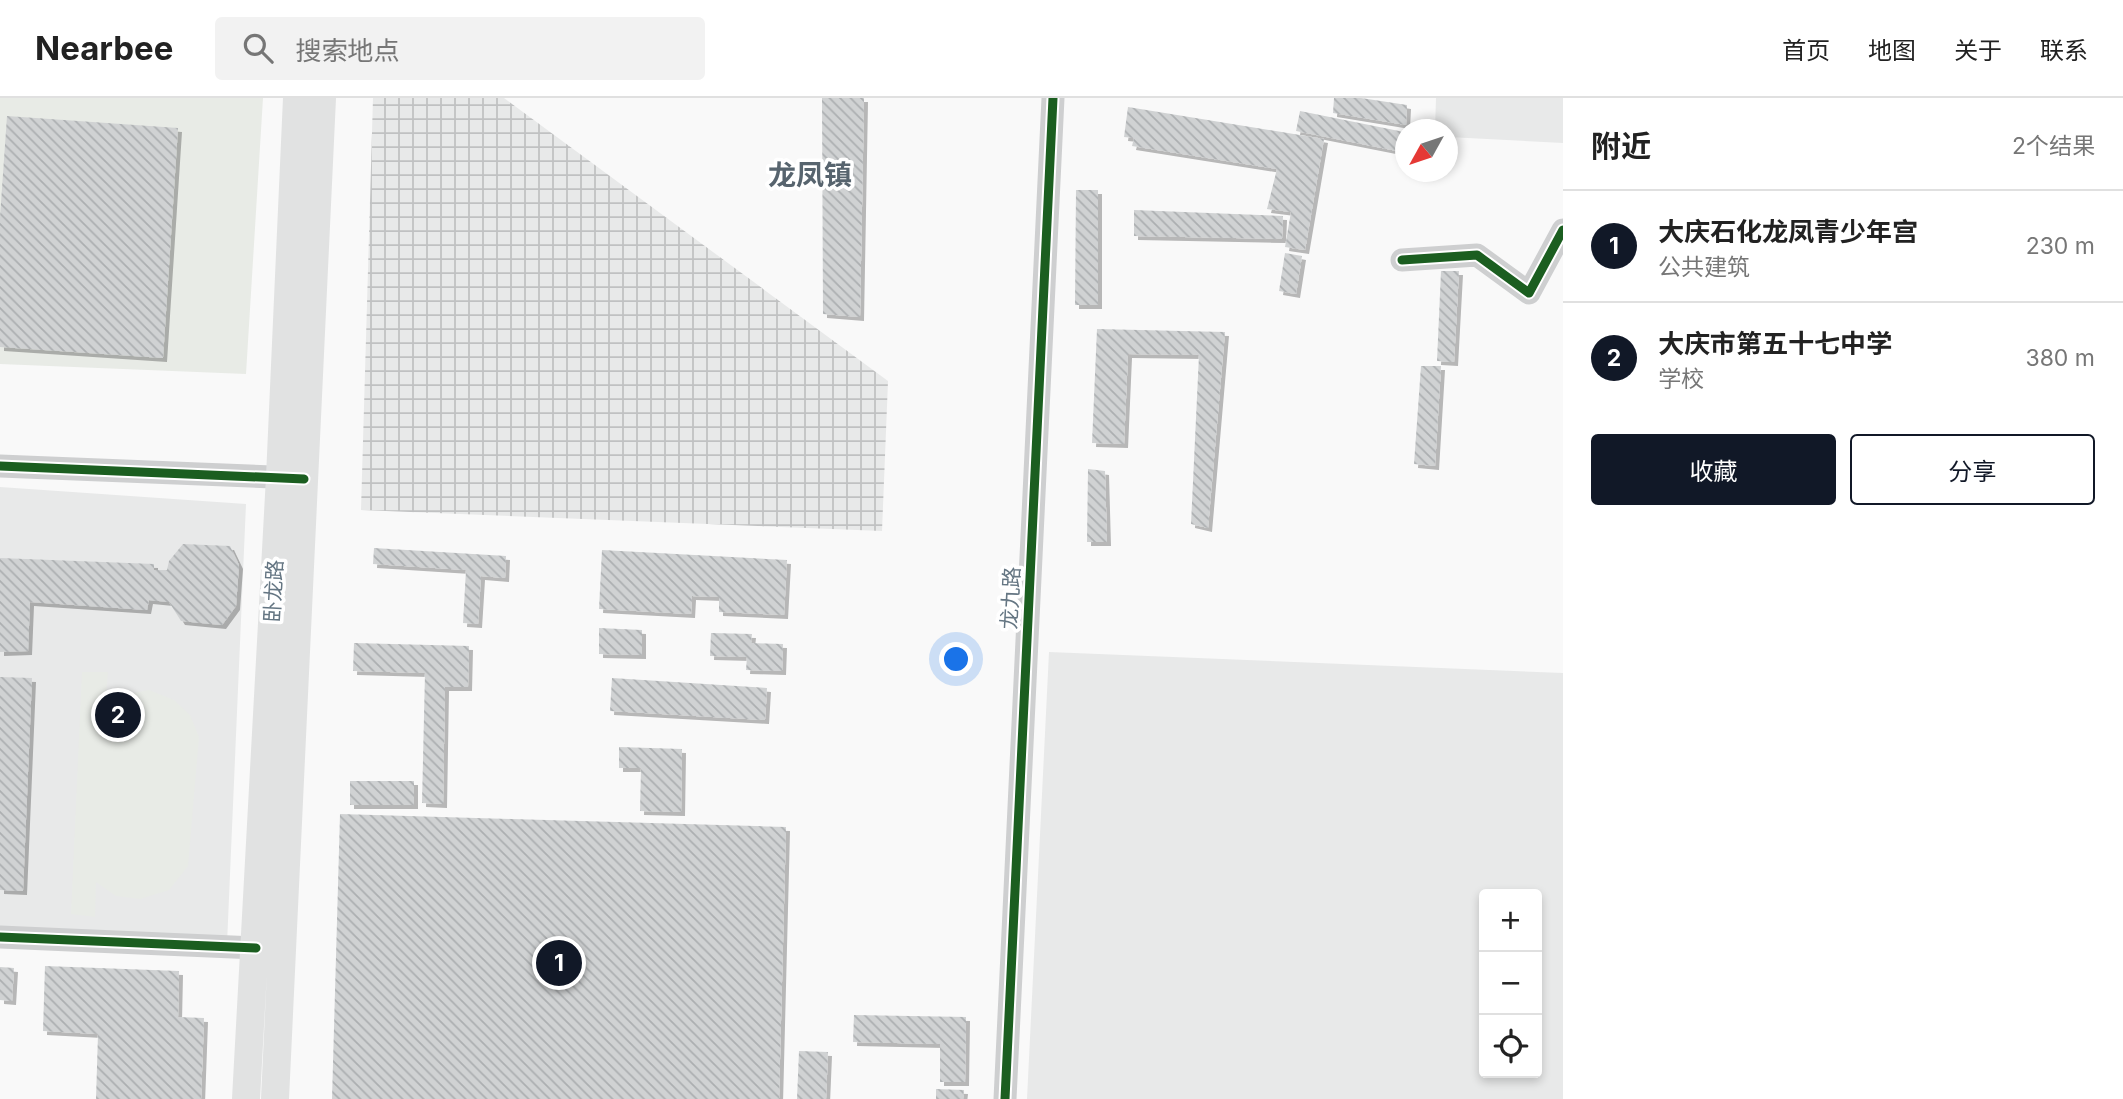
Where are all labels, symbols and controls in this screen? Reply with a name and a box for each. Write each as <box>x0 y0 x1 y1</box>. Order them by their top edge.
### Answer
search box <box>215 17 705 80</box>
text: Nearbee <box>35 28 173 68</box>
icon: search <box>239 29 277 67</box>
text: 搜索地点 <box>295 35 399 66</box>
text: 首页 <box>1782 36 1830 65</box>
text: 地图 <box>1868 36 1916 65</box>
text: 关于 <box>1954 36 2002 65</box>
text: 联系 <box>2040 36 2088 65</box>
north arrow <box>1395 119 1458 182</box>
text: 附近 <box>1591 128 1651 164</box>
text: 2个结果 <box>2012 132 2095 160</box>
district label: 龙凤镇 <box>768 158 852 192</box>
text: 大庆石化龙凤青少年宫 <box>1658 216 1918 247</box>
text: 1 <box>1609 232 1619 260</box>
text: 230 m <box>2026 232 2095 260</box>
text: 公共建筑 <box>1658 253 1750 281</box>
text: 大庆市第五十七中学 <box>1658 328 1892 359</box>
text: 2 <box>1607 344 1621 372</box>
text: 380 m <box>2025 344 2095 372</box>
text: 学校 <box>1658 365 1704 393</box>
button: 收藏 <box>1591 434 1836 505</box>
button: 分享 <box>1850 434 2095 505</box>
street label: 卧龙路 <box>259 559 288 623</box>
street label: 龙九路 <box>996 566 1025 630</box>
your location <box>939 642 973 676</box>
pin: 2 <box>95 689 141 741</box>
map controls <box>1479 889 1542 1078</box>
button: + <box>1479 889 1542 952</box>
pin: 1 <box>536 937 582 989</box>
button: − <box>1479 952 1542 1015</box>
button: locate <box>1479 1015 1542 1078</box>

